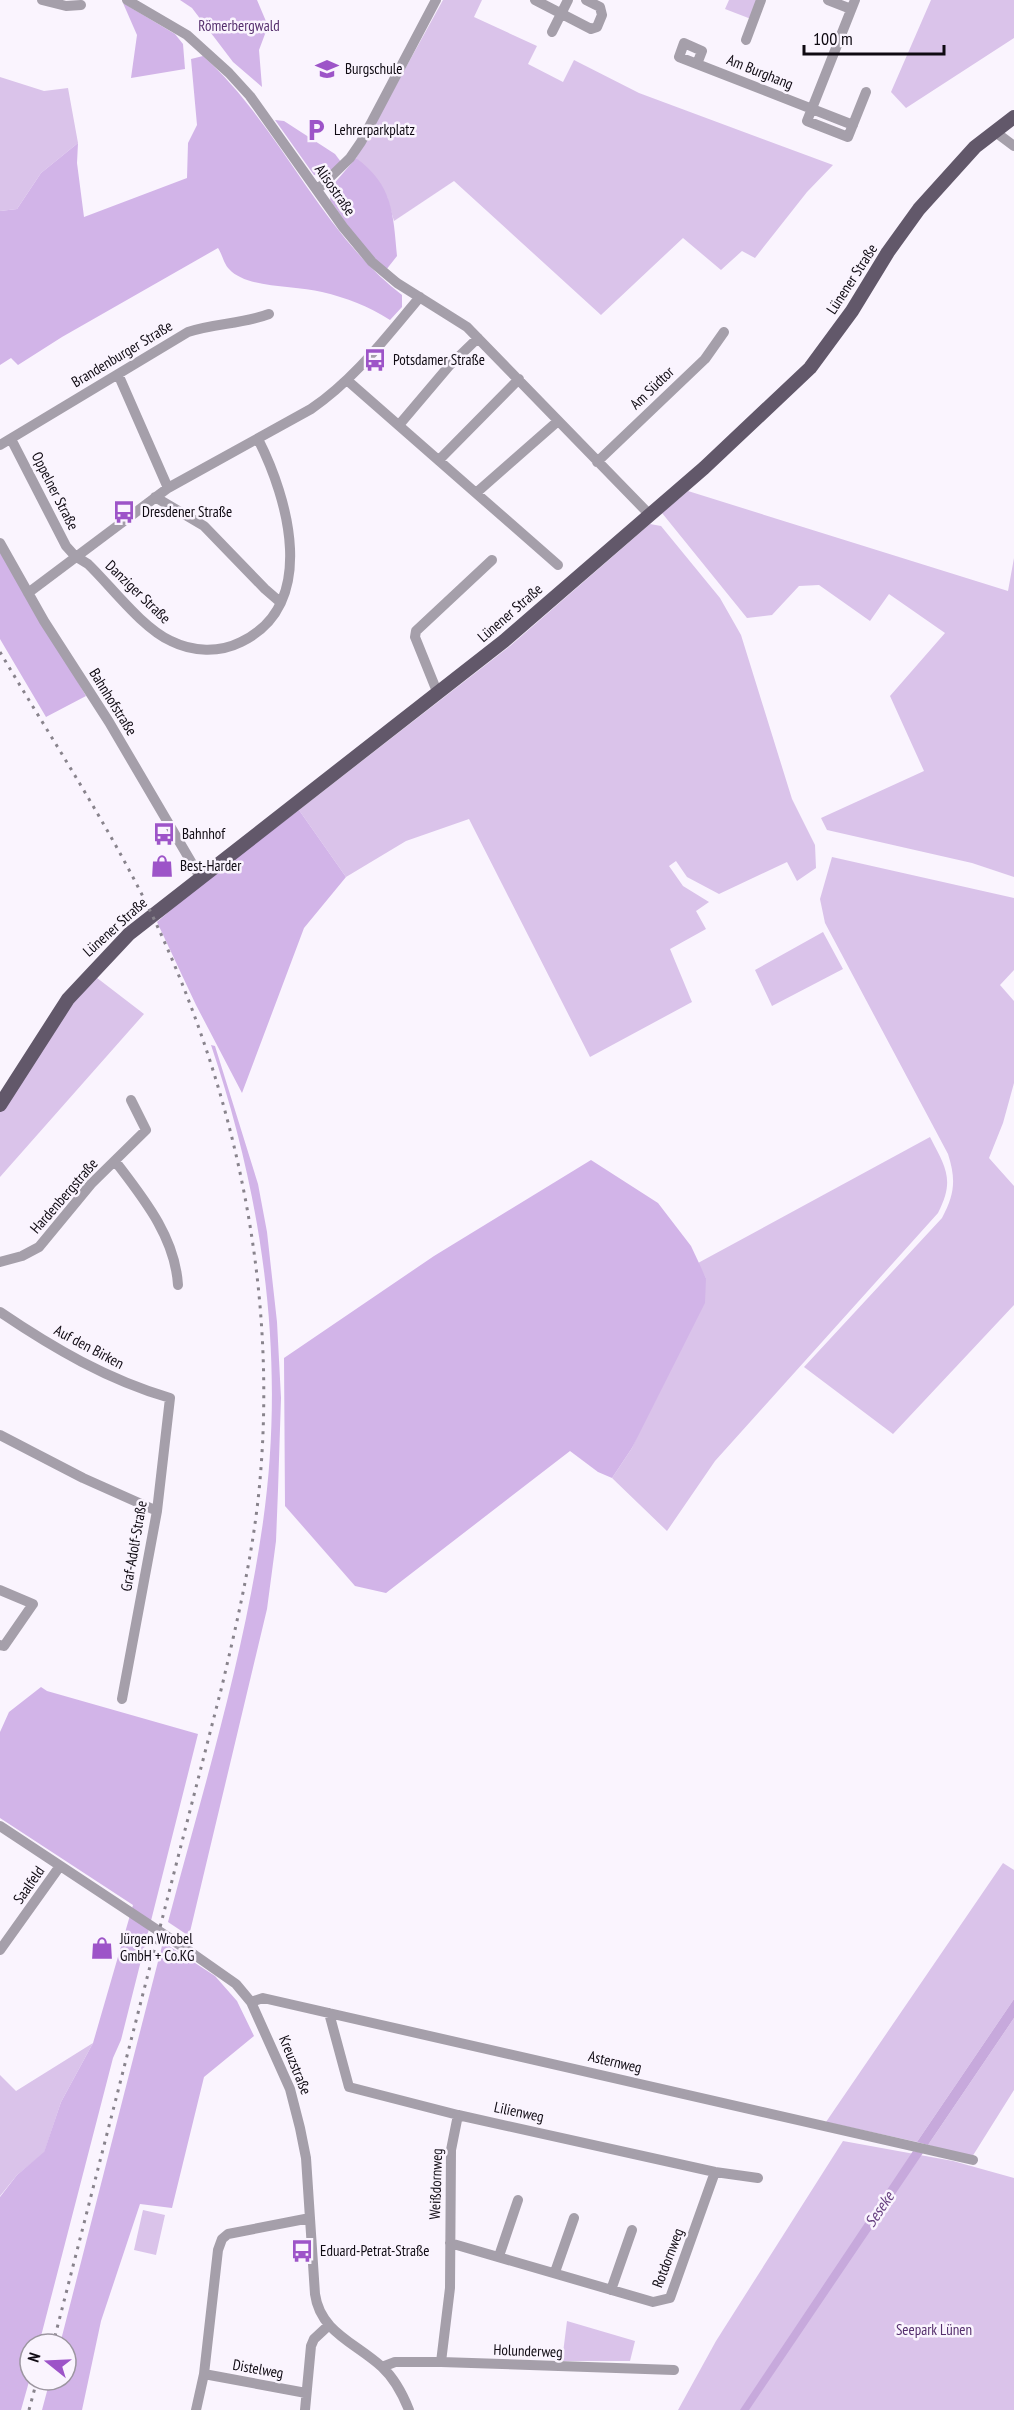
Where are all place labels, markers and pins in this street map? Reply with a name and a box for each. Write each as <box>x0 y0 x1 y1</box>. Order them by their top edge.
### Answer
school or university icon: Burgschule <box>314 56 340 82</box>
place label: Burgschule <box>345 59 402 78</box>
parking icon: Lehrerparkplatz <box>303 117 329 143</box>
place label: Lehrerparkplatz <box>334 120 415 139</box>
bus stop icon: Potsdamer Straße <box>362 347 388 373</box>
place label: Potsdamer Straße <box>393 350 485 369</box>
bus stop icon: Dresdener Straße <box>111 499 137 525</box>
place label: Dresdener Straße <box>142 502 232 521</box>
bus stop icon: Bahnhof <box>151 821 177 847</box>
place label: Bahnhof <box>182 824 226 843</box>
shop icon: Best-Harder <box>149 853 175 879</box>
place label: Best-Harder <box>180 856 242 875</box>
place label: Jürgen Wrobel GmbH + Co.KG <box>119 1929 194 1965</box>
shop icon: Jürgen Wrobel GmbH + Co.KG <box>89 1935 115 1961</box>
bus stop icon: Eduard-Petrat-Straße <box>289 2238 315 2264</box>
place label: Eduard-Petrat-Straße <box>320 2241 430 2260</box>

